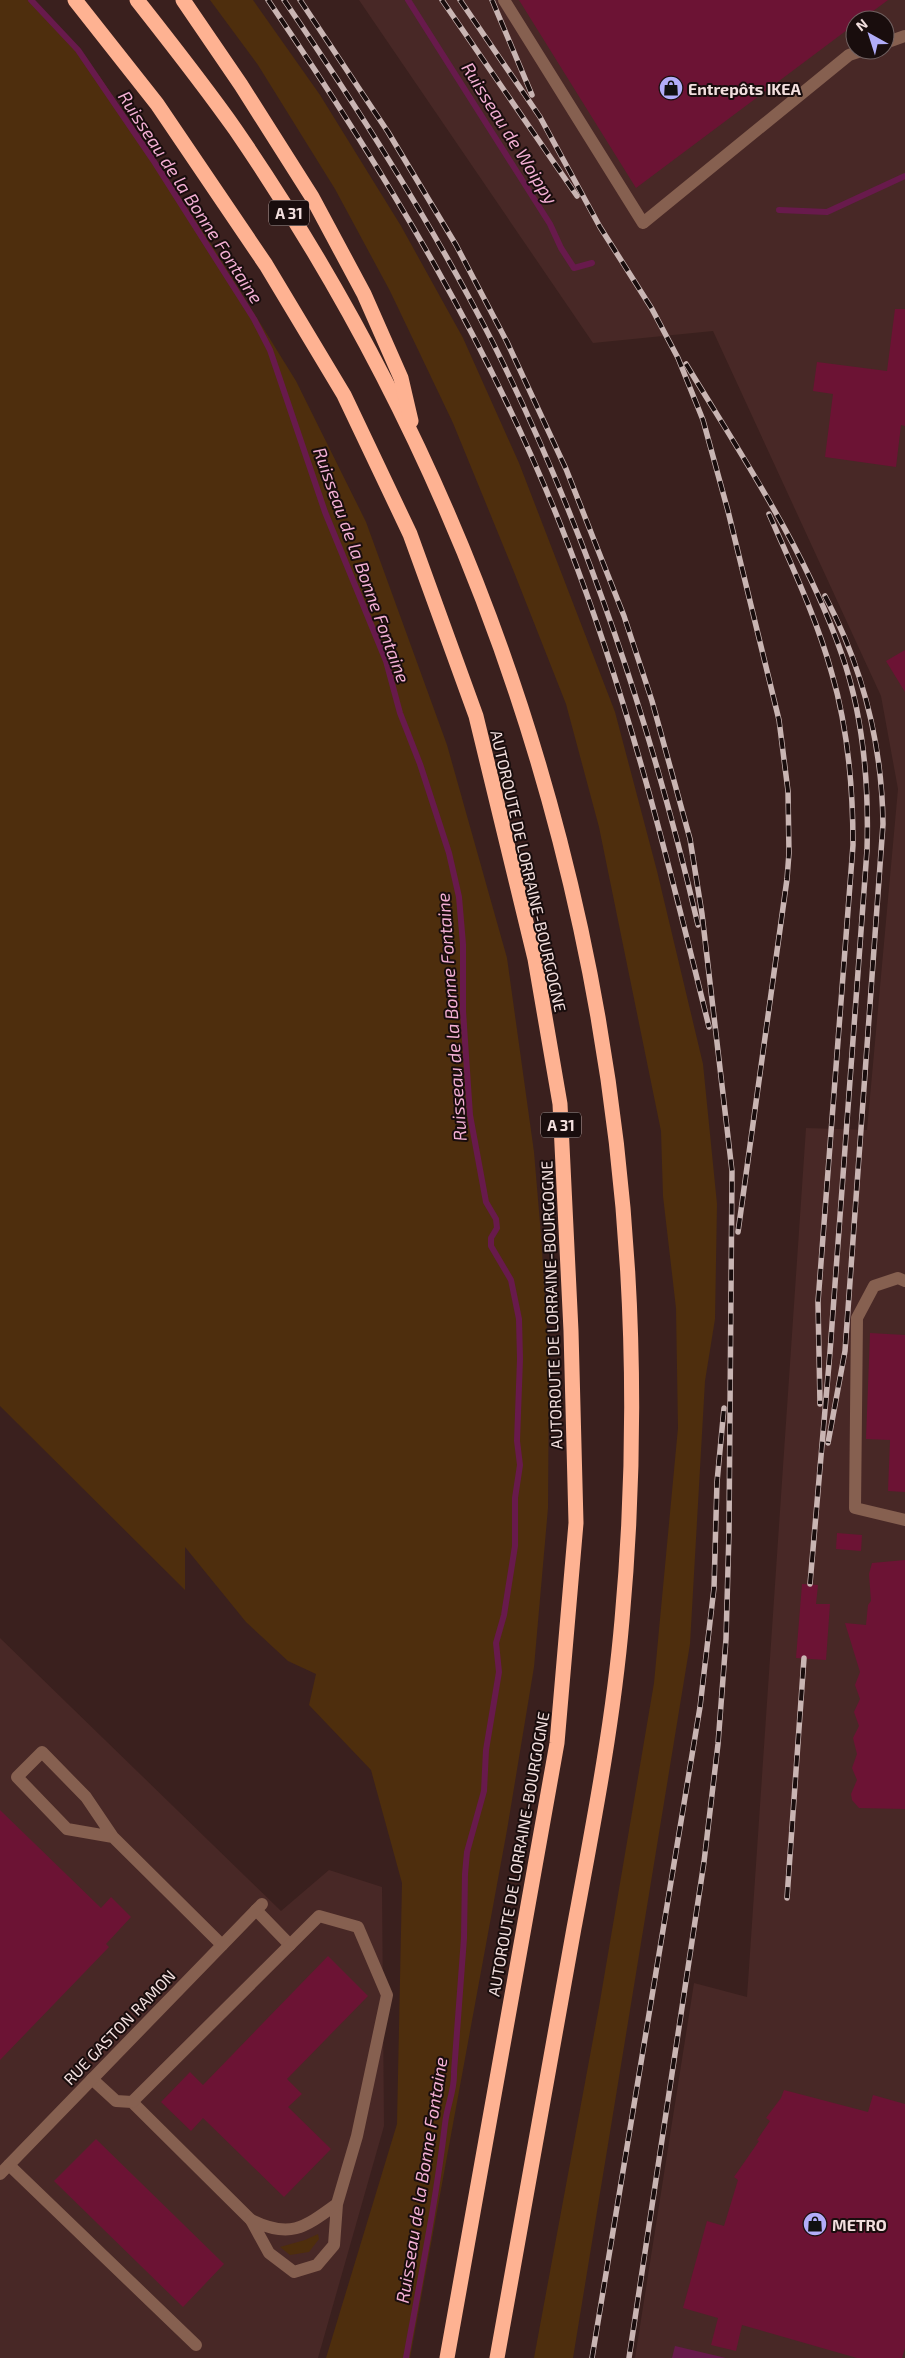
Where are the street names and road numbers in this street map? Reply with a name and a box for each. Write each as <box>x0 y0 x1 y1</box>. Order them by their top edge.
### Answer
road number: A 31 <box>269 200 309 226</box>
street label: AUTOROUTE DE LORRAINE-BOURGOGNE <box>487 728 571 1014</box>
road number: A 31 <box>541 1112 581 1138</box>
street label: AUTOROUTE DE LORRAINE-BOURGOGNE <box>536 1160 566 1450</box>
street label: AUTOROUTE DE LORRAINE-BOURGOGNE <box>484 1710 552 1998</box>
street label: RUE GASTON RAMON <box>59 1966 179 2088</box>

